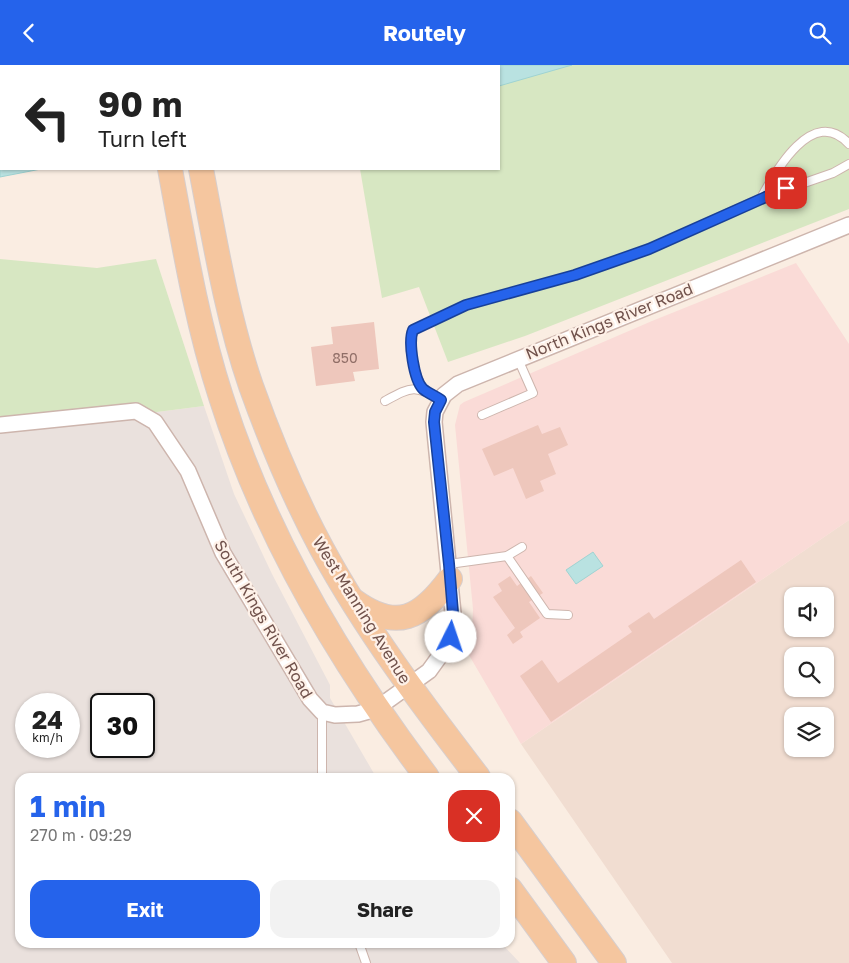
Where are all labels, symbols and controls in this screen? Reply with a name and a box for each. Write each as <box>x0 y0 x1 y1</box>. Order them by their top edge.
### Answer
icon: back <box>15 19 43 47</box>
text: Routely <box>383 19 466 46</box>
icon: search <box>806 19 834 47</box>
text: 90 m <box>98 83 182 125</box>
icon: left <box>15 85 80 150</box>
text: Turn left <box>98 125 187 152</box>
pin <box>765 167 807 209</box>
icon: arrive <box>772 174 800 202</box>
street label: North Kings River Road <box>522 278 696 364</box>
house number: 850 <box>332 349 358 366</box>
street label: West Manning Avenue <box>309 533 415 687</box>
street label: South Kings River Road <box>210 536 318 702</box>
map controls <box>784 587 834 757</box>
button: sound <box>784 587 834 637</box>
position arrow <box>424 610 476 662</box>
button: search <box>784 647 834 697</box>
speed limit sign: 30 <box>90 693 155 758</box>
text: 24 <box>32 704 63 735</box>
button: layers <box>784 707 834 757</box>
text: km/h <box>32 730 63 745</box>
text: 1 min <box>30 788 106 824</box>
button: close <box>448 790 500 842</box>
text: 270 m · 09:29 <box>30 825 132 845</box>
button: Exit <box>30 880 260 938</box>
button: Share <box>270 880 500 938</box>

